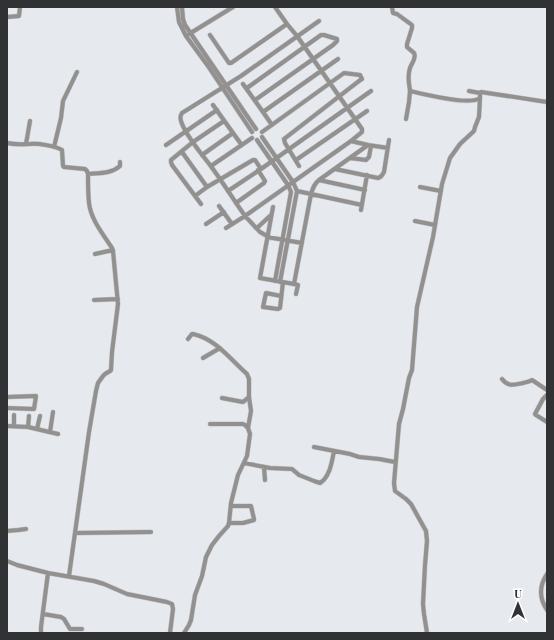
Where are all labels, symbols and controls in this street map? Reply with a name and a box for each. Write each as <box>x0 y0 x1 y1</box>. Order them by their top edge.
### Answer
north arrow <box>498 584 538 624</box>
text: U <box>514 586 522 601</box>

